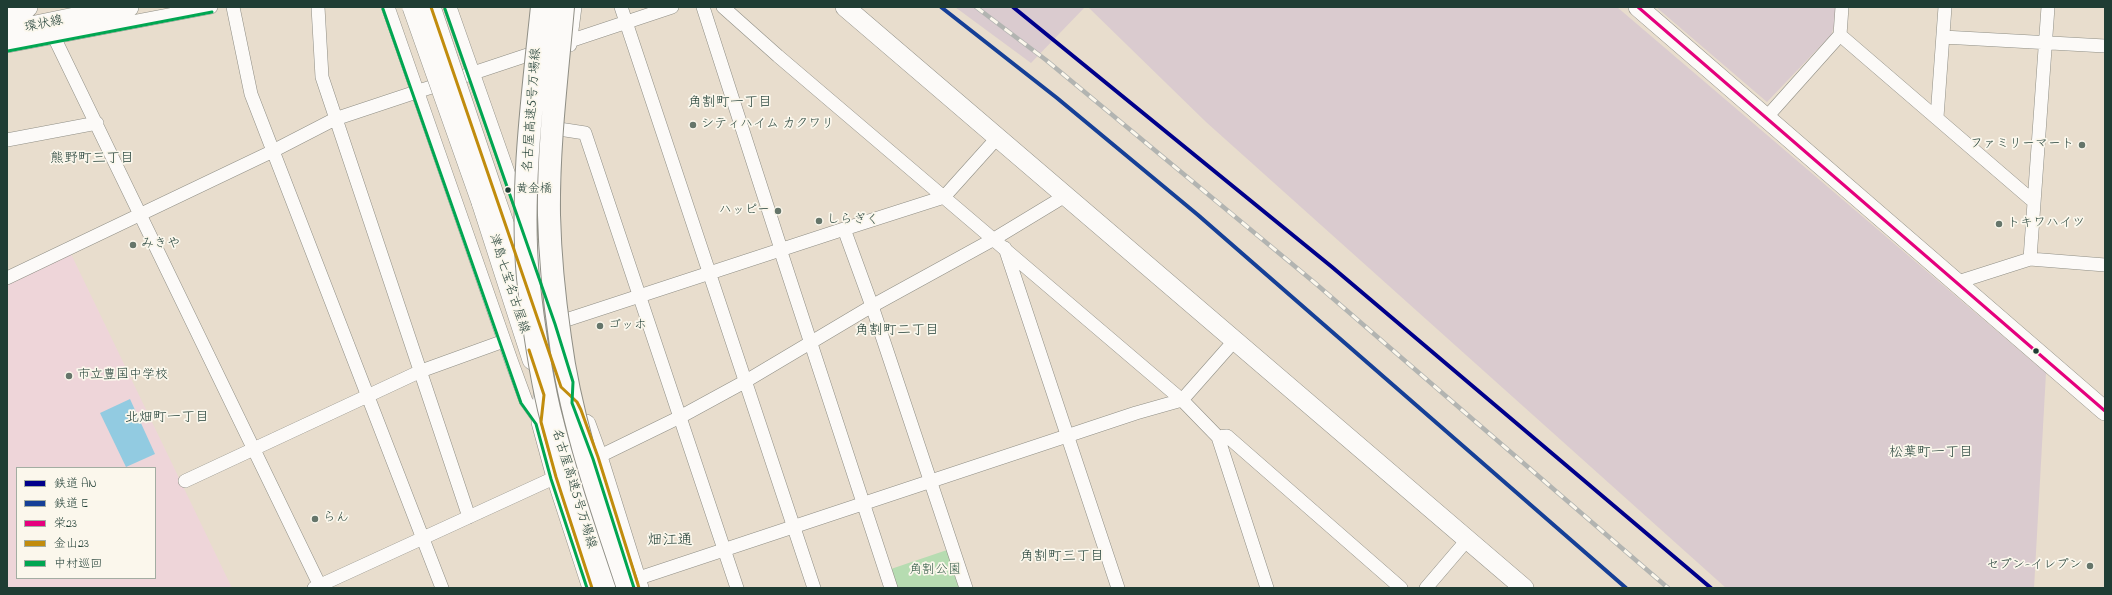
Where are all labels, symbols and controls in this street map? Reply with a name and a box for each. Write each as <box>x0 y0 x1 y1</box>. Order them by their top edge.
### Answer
street label: 環状線 <box>23 13 65 37</box>
street label: 名古屋高速5号万場線 <box>521 47 545 173</box>
district label: 角割町一丁目 <box>688 96 772 112</box>
place label: シティハイム カクワリ <box>701 117 834 133</box>
marker: シティハイム カクワリ <box>688 120 698 130</box>
place label: ファミリーマート <box>1970 137 2074 153</box>
marker: ファミリーマート <box>2077 140 2087 150</box>
district label: 熊野町三丁目 <box>50 152 134 168</box>
place label: 黄金橋 <box>516 183 552 197</box>
marker: 黄金橋 <box>503 185 513 195</box>
place label: ハッピー <box>719 203 770 219</box>
marker: ハッピー <box>773 206 783 216</box>
place label: しらぎく <box>827 213 879 229</box>
marker: しらぎく <box>814 216 824 226</box>
place label: トキワハイツ <box>2007 216 2085 232</box>
marker: トキワハイツ <box>1994 219 2004 229</box>
street label: 津島七宝名古屋線 <box>485 232 531 336</box>
place label: みきや <box>141 237 180 253</box>
marker: みきや <box>128 240 138 250</box>
place label: ゴッホ <box>608 318 647 334</box>
marker: ゴッホ <box>595 321 605 331</box>
district label: 角割町二丁目 <box>855 324 939 340</box>
unlabelled marker <box>2031 346 2041 356</box>
place label: 市立豊国中学校 <box>77 368 168 384</box>
marker: 市立豊国中学校 <box>64 371 74 381</box>
district label: 北畑町一丁目 <box>125 411 209 427</box>
street label: 名古屋高速5号万場線 <box>547 427 599 551</box>
district label: 松葉町一丁目 <box>1889 446 1973 462</box>
legend <box>16 467 156 579</box>
text: 鉄道 AN <box>54 475 97 493</box>
text: 鉄道 E <box>54 495 88 513</box>
place label: らん <box>323 511 349 527</box>
marker: らん <box>310 514 320 524</box>
text: 栄23 <box>54 515 77 533</box>
district label: 畑江通 <box>648 533 692 551</box>
text: 金山23 <box>54 535 89 553</box>
district label: 角割町三丁目 <box>1020 550 1104 566</box>
text: 中村巡回 <box>54 555 102 573</box>
place label: セブン-イレブン <box>1986 558 2082 574</box>
marker: セブン-イレブン <box>2085 561 2095 571</box>
park label: 角割公園 <box>909 563 961 579</box>

